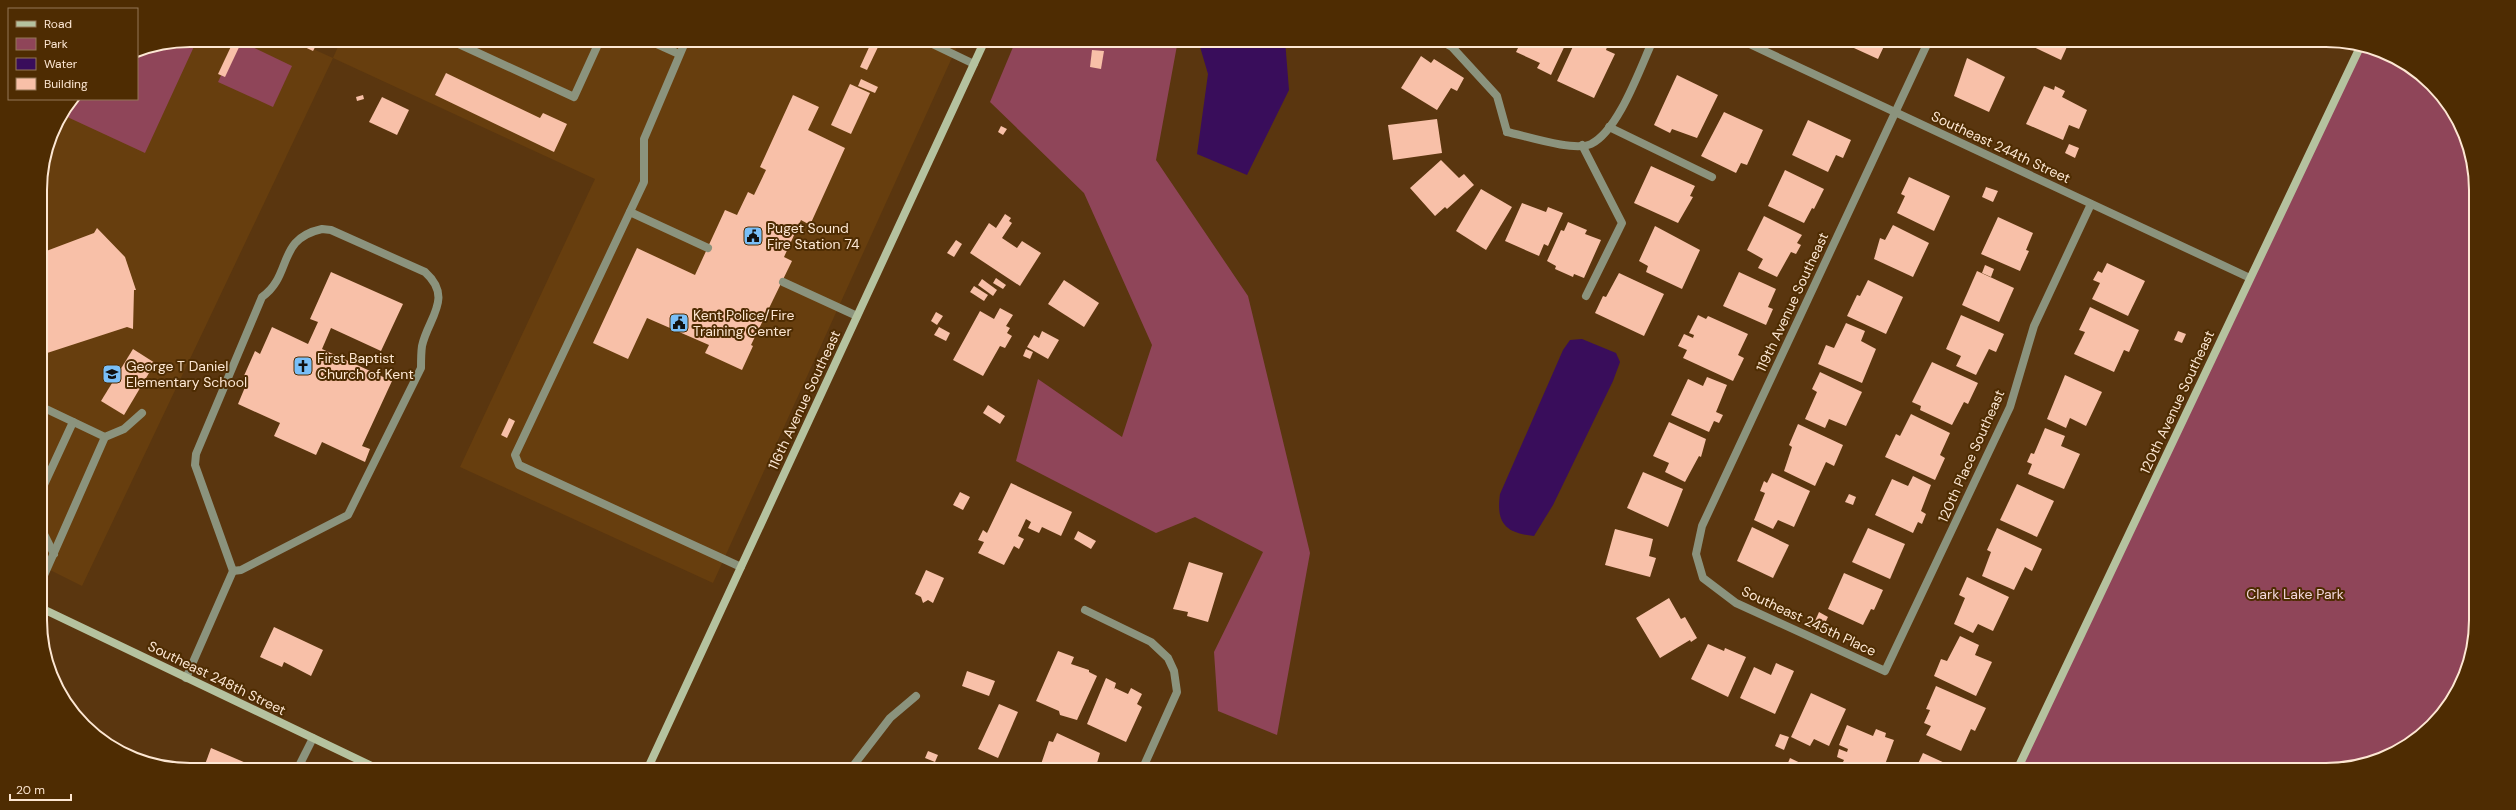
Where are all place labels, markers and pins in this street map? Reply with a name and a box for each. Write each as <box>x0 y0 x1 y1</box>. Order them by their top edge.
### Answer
place label: Puget Sound Fire Station 74 <box>767 219 860 253</box>
public building icon: Puget Sound Fire Station 74 <box>742 225 764 247</box>
place label: Kent Police/Fire Training Center <box>693 306 794 340</box>
public building icon: Kent Police/Fire Training Center <box>668 312 690 334</box>
place label: First Baptist Church of Kent <box>317 349 414 383</box>
church icon: First Baptist Church of Kent <box>292 355 314 377</box>
place label: George T Daniel Elementary School <box>126 357 247 391</box>
school or university icon: George T Daniel Elementary School <box>101 363 123 385</box>

